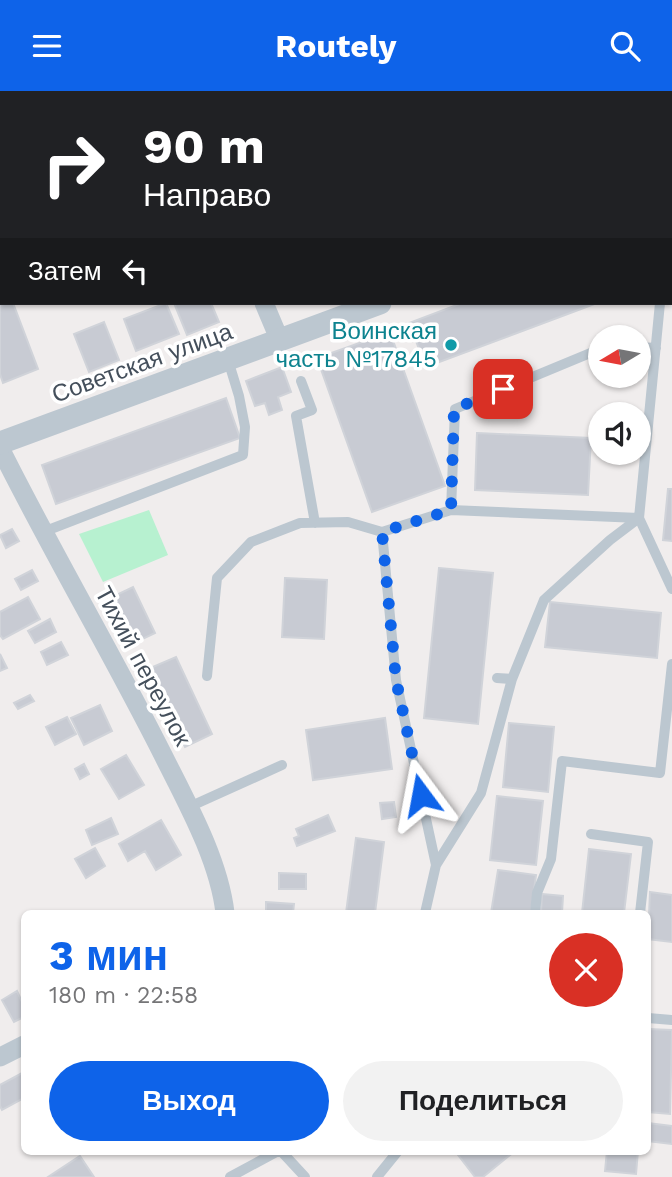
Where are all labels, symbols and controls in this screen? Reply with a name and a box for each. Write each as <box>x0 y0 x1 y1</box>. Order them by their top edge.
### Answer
icon: menu <box>28 27 66 65</box>
text: Routely <box>275 27 397 65</box>
icon: search <box>606 27 644 65</box>
text: 90 m <box>143 117 265 175</box>
icon: right <box>28 119 119 210</box>
text: Направо <box>143 176 271 214</box>
icon: left <box>116 252 154 290</box>
text: Затем <box>28 256 102 286</box>
street label: Советская улица <box>48 317 237 409</box>
place label: Воинская часть №17845 <box>275 317 437 373</box>
north arrow <box>588 325 651 389</box>
map controls <box>588 325 651 465</box>
marker: Воинская часть №17845 <box>443 337 459 353</box>
pin <box>473 359 533 419</box>
icon: arrive <box>484 370 522 408</box>
button: sound <box>588 402 651 465</box>
street label: Тихий переулок <box>89 582 197 751</box>
position arrow <box>384 758 458 832</box>
text: 3 мин <box>49 931 168 980</box>
button: close <box>549 933 623 1007</box>
text: 180 m · 22:58 <box>49 982 198 1009</box>
button: Выход <box>49 1061 329 1141</box>
button: Поделиться <box>343 1061 623 1141</box>

